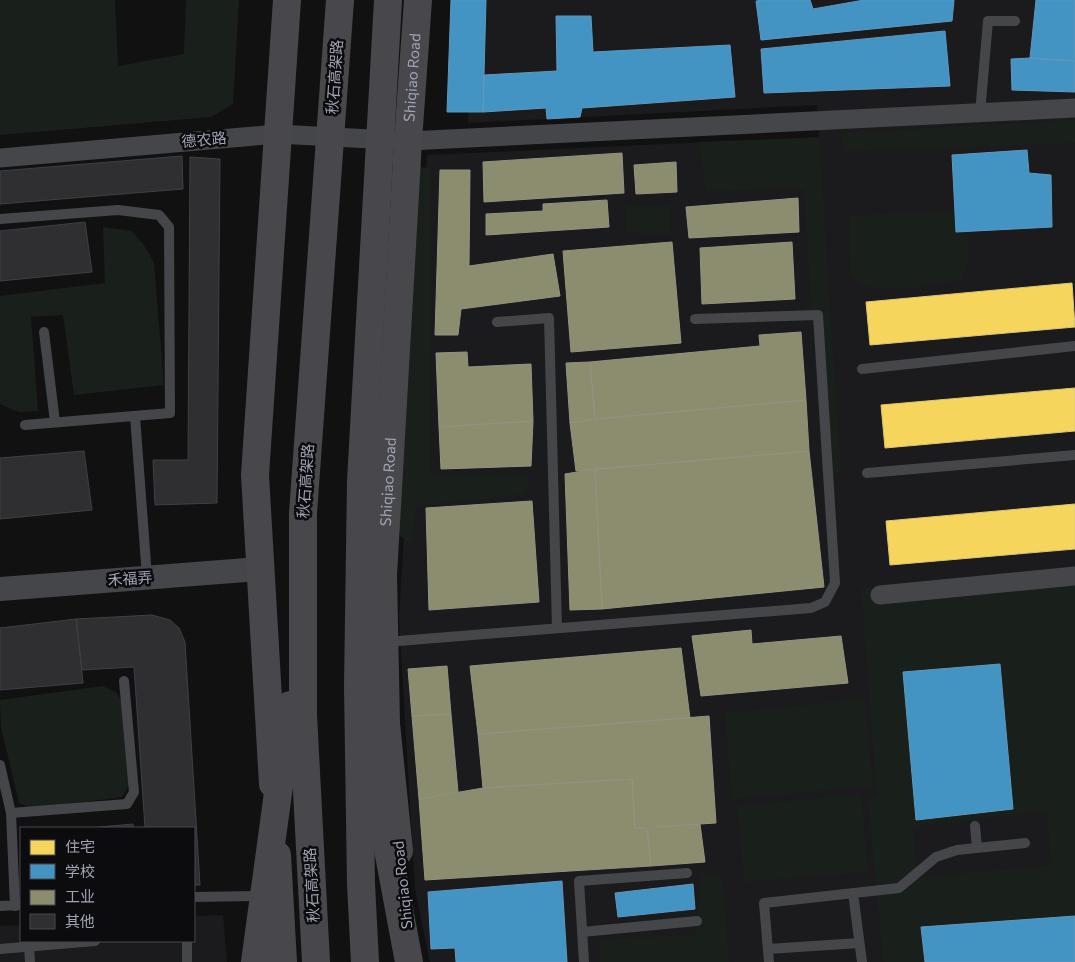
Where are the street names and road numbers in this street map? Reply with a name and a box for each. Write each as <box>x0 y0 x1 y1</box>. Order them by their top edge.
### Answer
street label: Shiqiao Road <box>399 33 424 122</box>
street label: 秋石高架路 <box>322 39 346 115</box>
street label: 德农路 <box>181 128 227 150</box>
street label: Shiqiao Road <box>376 437 399 527</box>
street label: 秋石高架路 <box>293 443 317 519</box>
street label: 禾福弄 <box>107 567 153 589</box>
street label: Shiqiao Road <box>388 840 416 930</box>
street label: 秋石高架路 <box>300 847 322 923</box>

